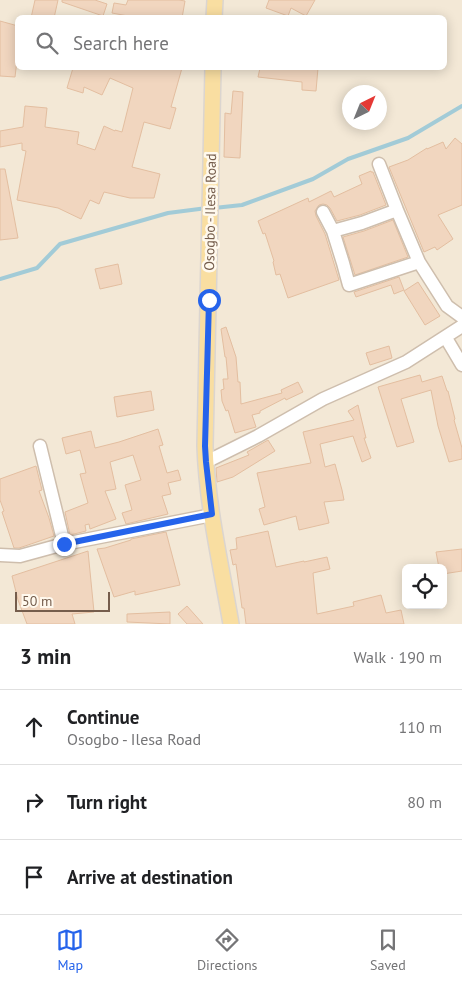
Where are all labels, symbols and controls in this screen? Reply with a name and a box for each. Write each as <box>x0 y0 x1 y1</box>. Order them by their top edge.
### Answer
search box <box>15 15 447 70</box>
icon: search <box>33 29 61 57</box>
text: Search here <box>73 31 169 55</box>
north arrow <box>342 85 387 130</box>
street label: Osogbo - Ilesa Road <box>200 153 220 271</box>
route start <box>198 289 221 312</box>
route end <box>53 533 76 556</box>
map controls <box>402 564 447 609</box>
button: locate <box>402 564 447 609</box>
scale bar <box>15 589 110 612</box>
text: 50 m <box>22 592 52 610</box>
text: 3 min <box>20 643 71 670</box>
text: Walk · 190 m <box>353 647 442 667</box>
text: Continue <box>67 705 139 729</box>
icon: ahead <box>20 713 48 741</box>
text: 110 m <box>399 717 442 737</box>
text: Osogbo - Ilesa Road <box>67 729 201 749</box>
icon: right <box>20 788 48 816</box>
text: Turn right <box>67 790 147 814</box>
text: 80 m <box>407 792 442 812</box>
icon: arrive <box>20 863 48 891</box>
text: Arrive at destination <box>67 865 233 889</box>
tab: Map <box>56 926 84 974</box>
tab: Directions <box>197 926 257 974</box>
tab: Saved <box>370 926 406 974</box>

